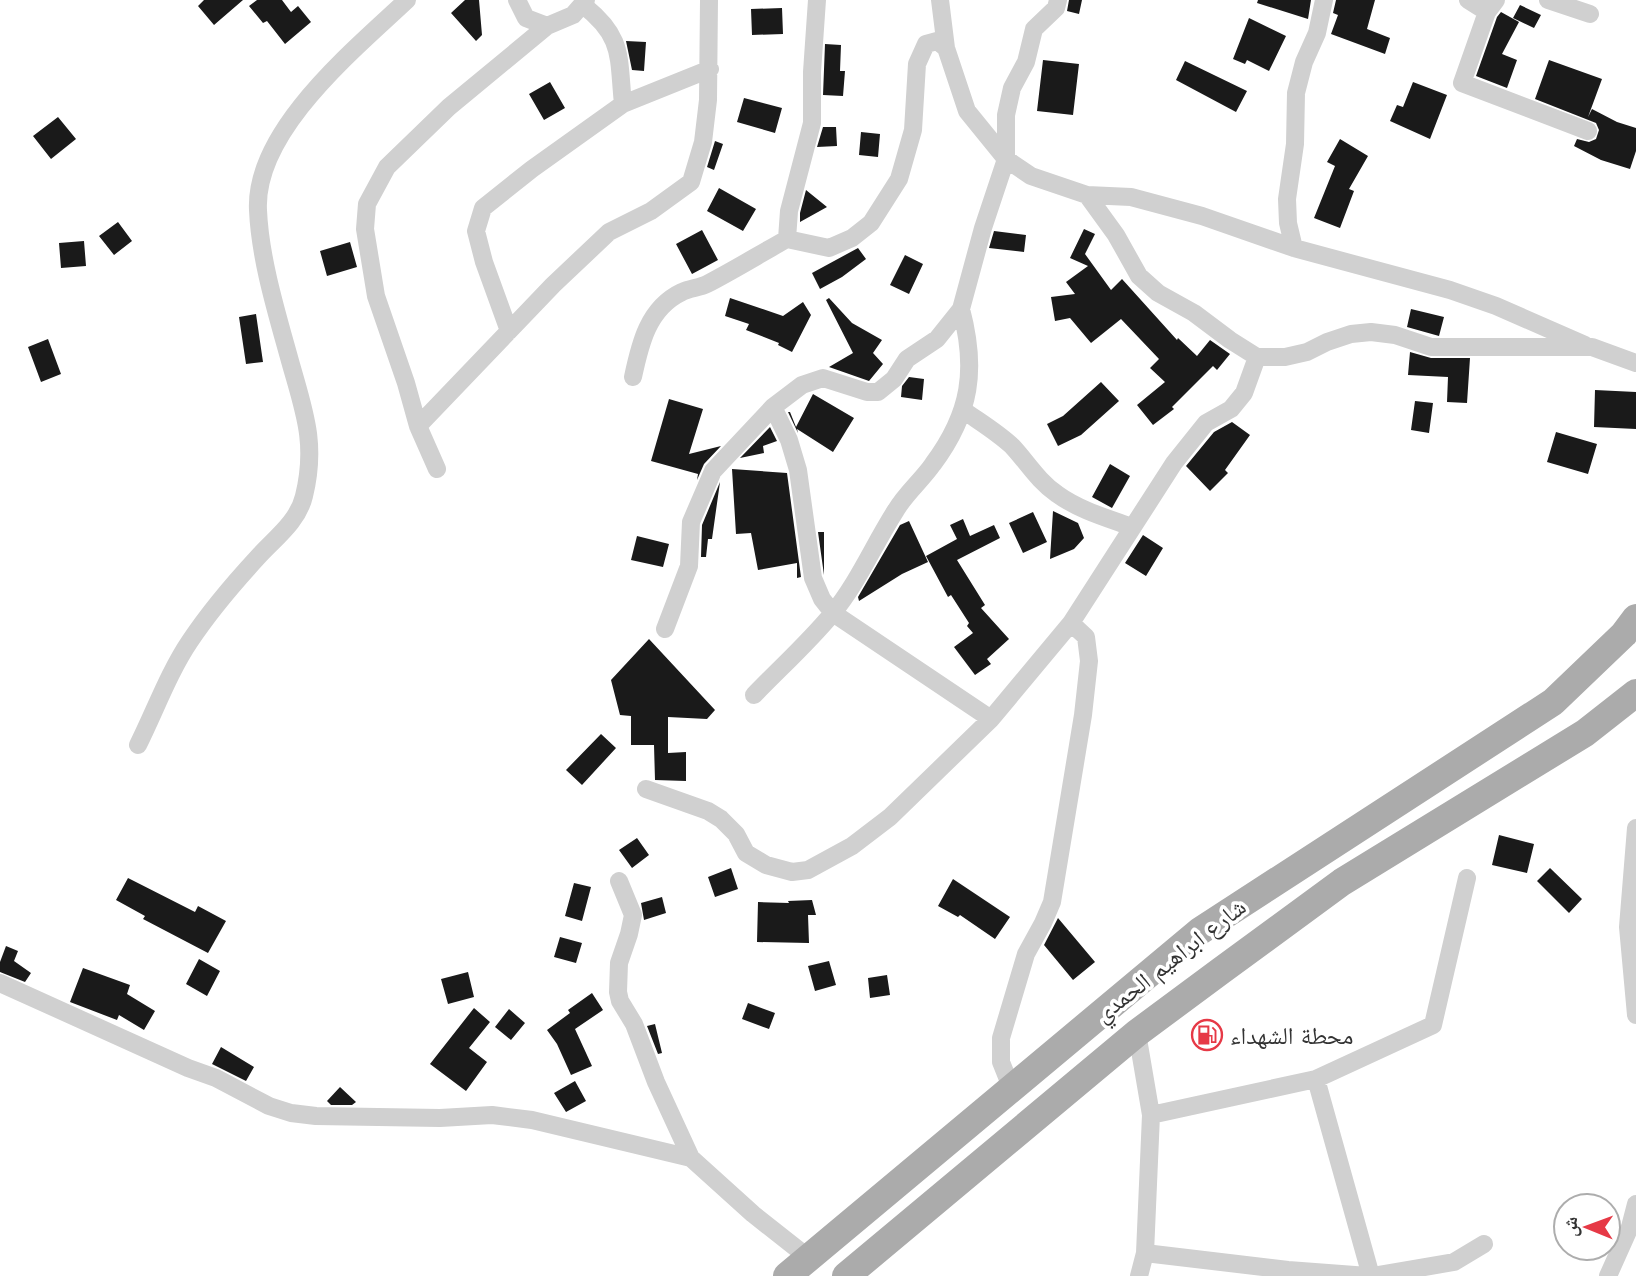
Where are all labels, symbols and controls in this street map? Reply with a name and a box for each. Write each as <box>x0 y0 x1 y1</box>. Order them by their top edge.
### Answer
street label: شارع ابراهيم الحمدي <box>1087 890 1255 1032</box>
fuel station icon: محطة الشهداء <box>1190 1018 1224 1052</box>
place label: محطة الشهداء <box>1230 1018 1354 1053</box>
north arrow <box>1552 1192 1622 1262</box>
text: ش <box>1557 1216 1584 1237</box>

